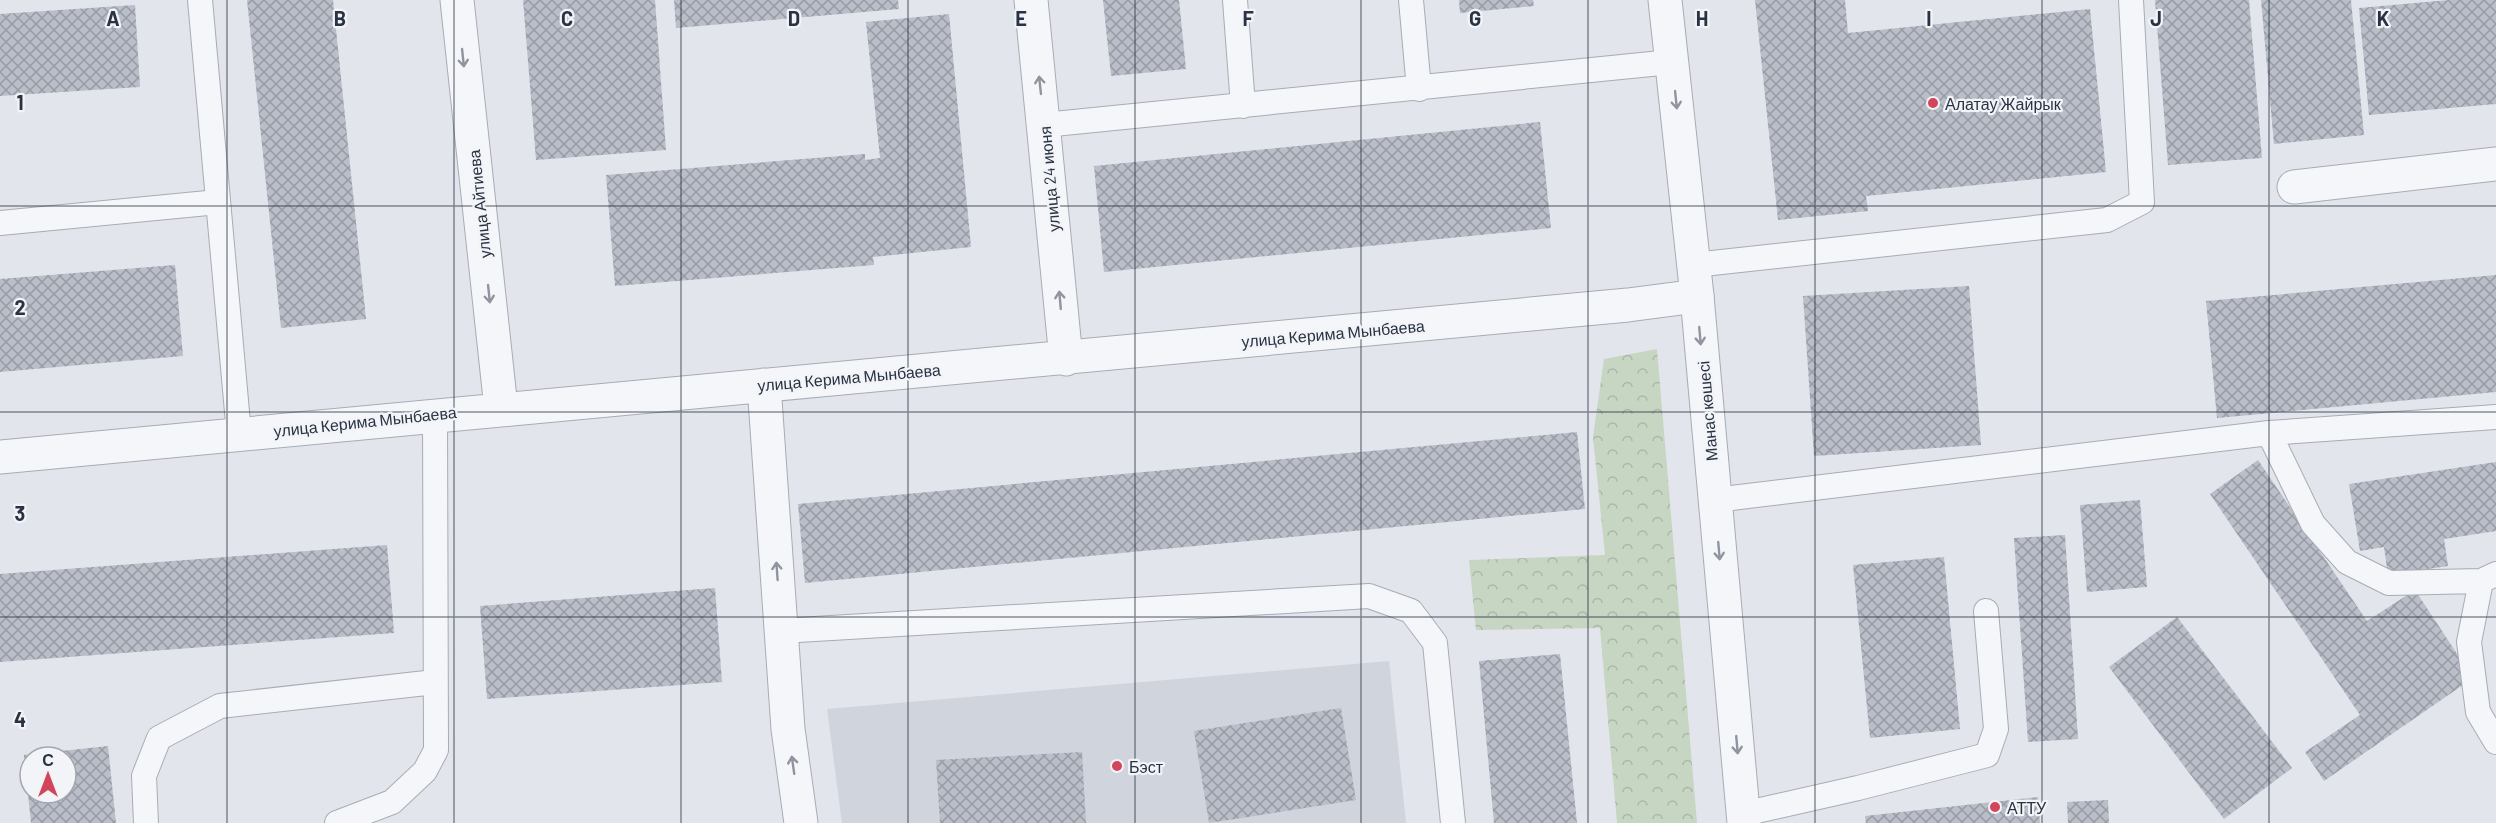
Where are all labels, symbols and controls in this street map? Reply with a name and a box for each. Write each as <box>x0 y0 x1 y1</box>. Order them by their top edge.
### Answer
text: A <box>106 6 120 30</box>
text: B <box>334 6 346 30</box>
text: C <box>561 6 573 30</box>
text: D <box>788 6 800 30</box>
text: E <box>1015 6 1027 30</box>
text: F <box>1242 6 1254 30</box>
text: G <box>1469 6 1481 30</box>
text: H <box>1696 6 1708 30</box>
text: I <box>1926 6 1932 30</box>
text: J <box>2150 6 2162 30</box>
text: K <box>2377 6 2390 30</box>
one-way arrow <box>458 48 469 68</box>
one-way arrow <box>1034 76 1045 96</box>
one-way arrow <box>1670 89 1681 109</box>
text: 1 <box>16 90 24 114</box>
place label: Алатау Жайрык <box>1945 94 2062 113</box>
marker: Алатау Жайрык <box>1926 96 1940 110</box>
street label: улица 24 июня <box>1035 125 1063 233</box>
street label: улица Айтиева <box>464 149 494 259</box>
one-way arrow <box>483 283 494 303</box>
one-way arrow <box>1054 291 1065 311</box>
text: 2 <box>14 295 26 319</box>
street label: улица Керима Мынбаева <box>1241 316 1425 350</box>
one-way arrow <box>1695 325 1706 345</box>
street label: улица Керима Мынбаева <box>757 360 941 394</box>
street label: Манас көшесі <box>1693 360 1721 462</box>
street label: улица Керима Мынбаева <box>273 402 457 440</box>
text: 3 <box>15 501 25 525</box>
one-way arrow <box>1714 540 1725 560</box>
one-way arrow <box>771 561 782 581</box>
text: 4 <box>14 707 26 731</box>
one-way arrow <box>1732 735 1743 754</box>
north arrow <box>18 745 78 805</box>
text: С <box>42 750 54 769</box>
one-way arrow <box>788 756 799 775</box>
place label: Бэст <box>1129 757 1164 776</box>
marker: Бэст <box>1110 759 1124 773</box>
place label: АТТУ <box>2007 798 2047 817</box>
marker: АТТУ <box>1988 800 2002 814</box>

